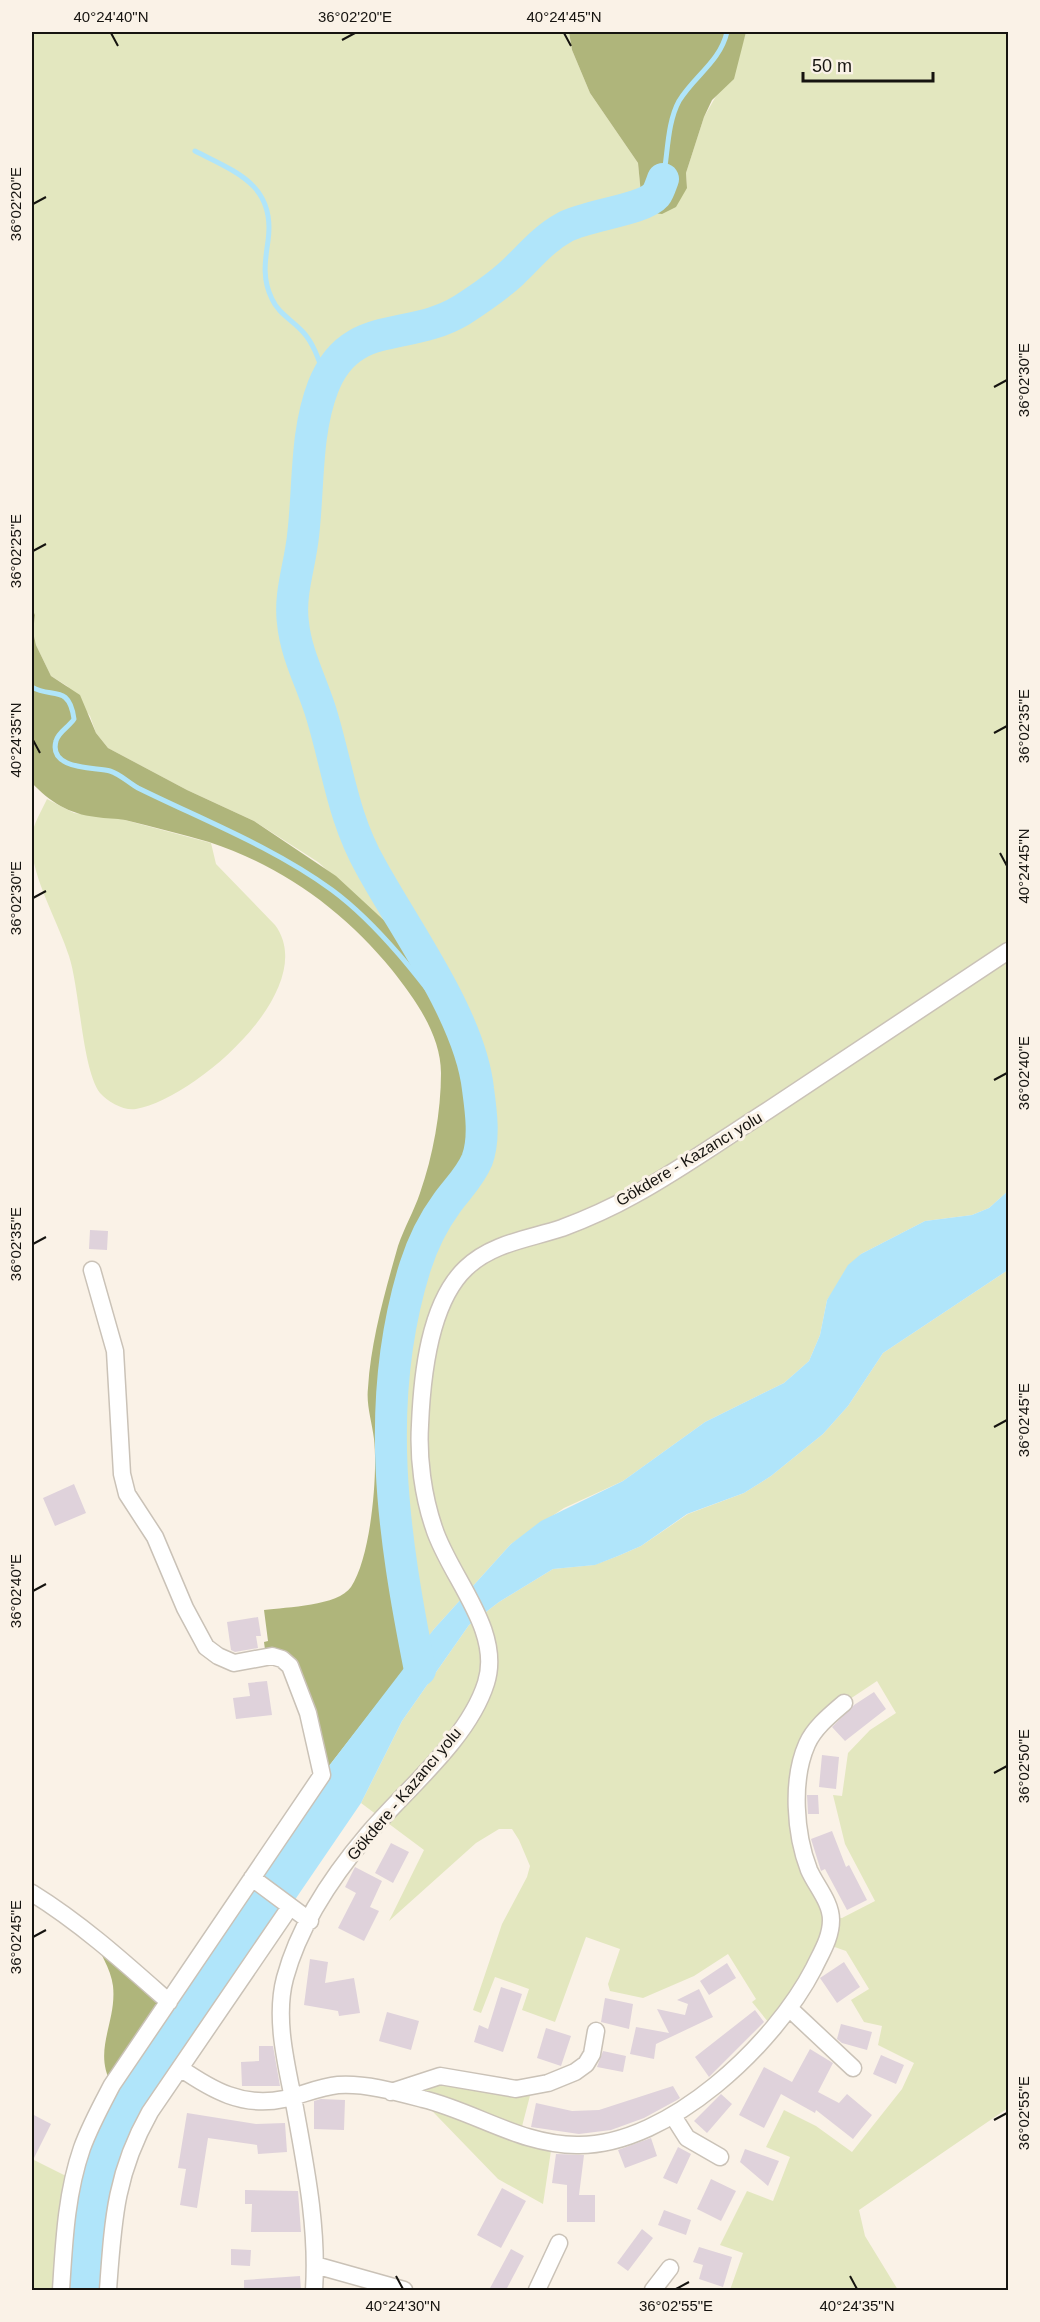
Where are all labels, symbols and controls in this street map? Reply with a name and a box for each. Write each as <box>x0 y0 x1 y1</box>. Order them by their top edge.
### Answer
text: 40°24'40"N <box>73 8 149 25</box>
text: 36°02'20"E <box>318 8 392 25</box>
text: 40°24'45"N <box>526 8 602 25</box>
scale bar <box>803 45 934 83</box>
text: 50 m <box>812 56 852 76</box>
text: 36°02'20"E <box>7 167 24 241</box>
text: 36°02'30"E <box>1015 343 1032 417</box>
text: 36°02'25"E <box>7 514 24 588</box>
text: 36°02'35"E <box>1015 689 1032 763</box>
text: 40°24'35"N <box>7 702 24 778</box>
text: 40°24'45"N <box>1015 828 1032 904</box>
text: 36°02'30"E <box>7 861 24 935</box>
text: 36°02'40"E <box>1015 1036 1032 1110</box>
street label: Gökdere - Kazancı yolu <box>613 1109 765 1209</box>
text: 36°02'35"E <box>7 1207 24 1281</box>
text: 36°02'45"E <box>1015 1383 1032 1457</box>
text: 36°02'40"E <box>7 1554 24 1628</box>
street label: Gökdere - Kazancı yolu <box>344 1724 464 1864</box>
text: 36°02'50"E <box>1015 1729 1032 1803</box>
text: 36°02'45"E <box>7 1900 24 1974</box>
text: 36°02'55"E <box>1015 2076 1032 2150</box>
text: 40°24'30"N <box>365 2297 441 2314</box>
text: 36°02'55"E <box>639 2297 713 2314</box>
text: 40°24'35"N <box>819 2297 895 2314</box>

